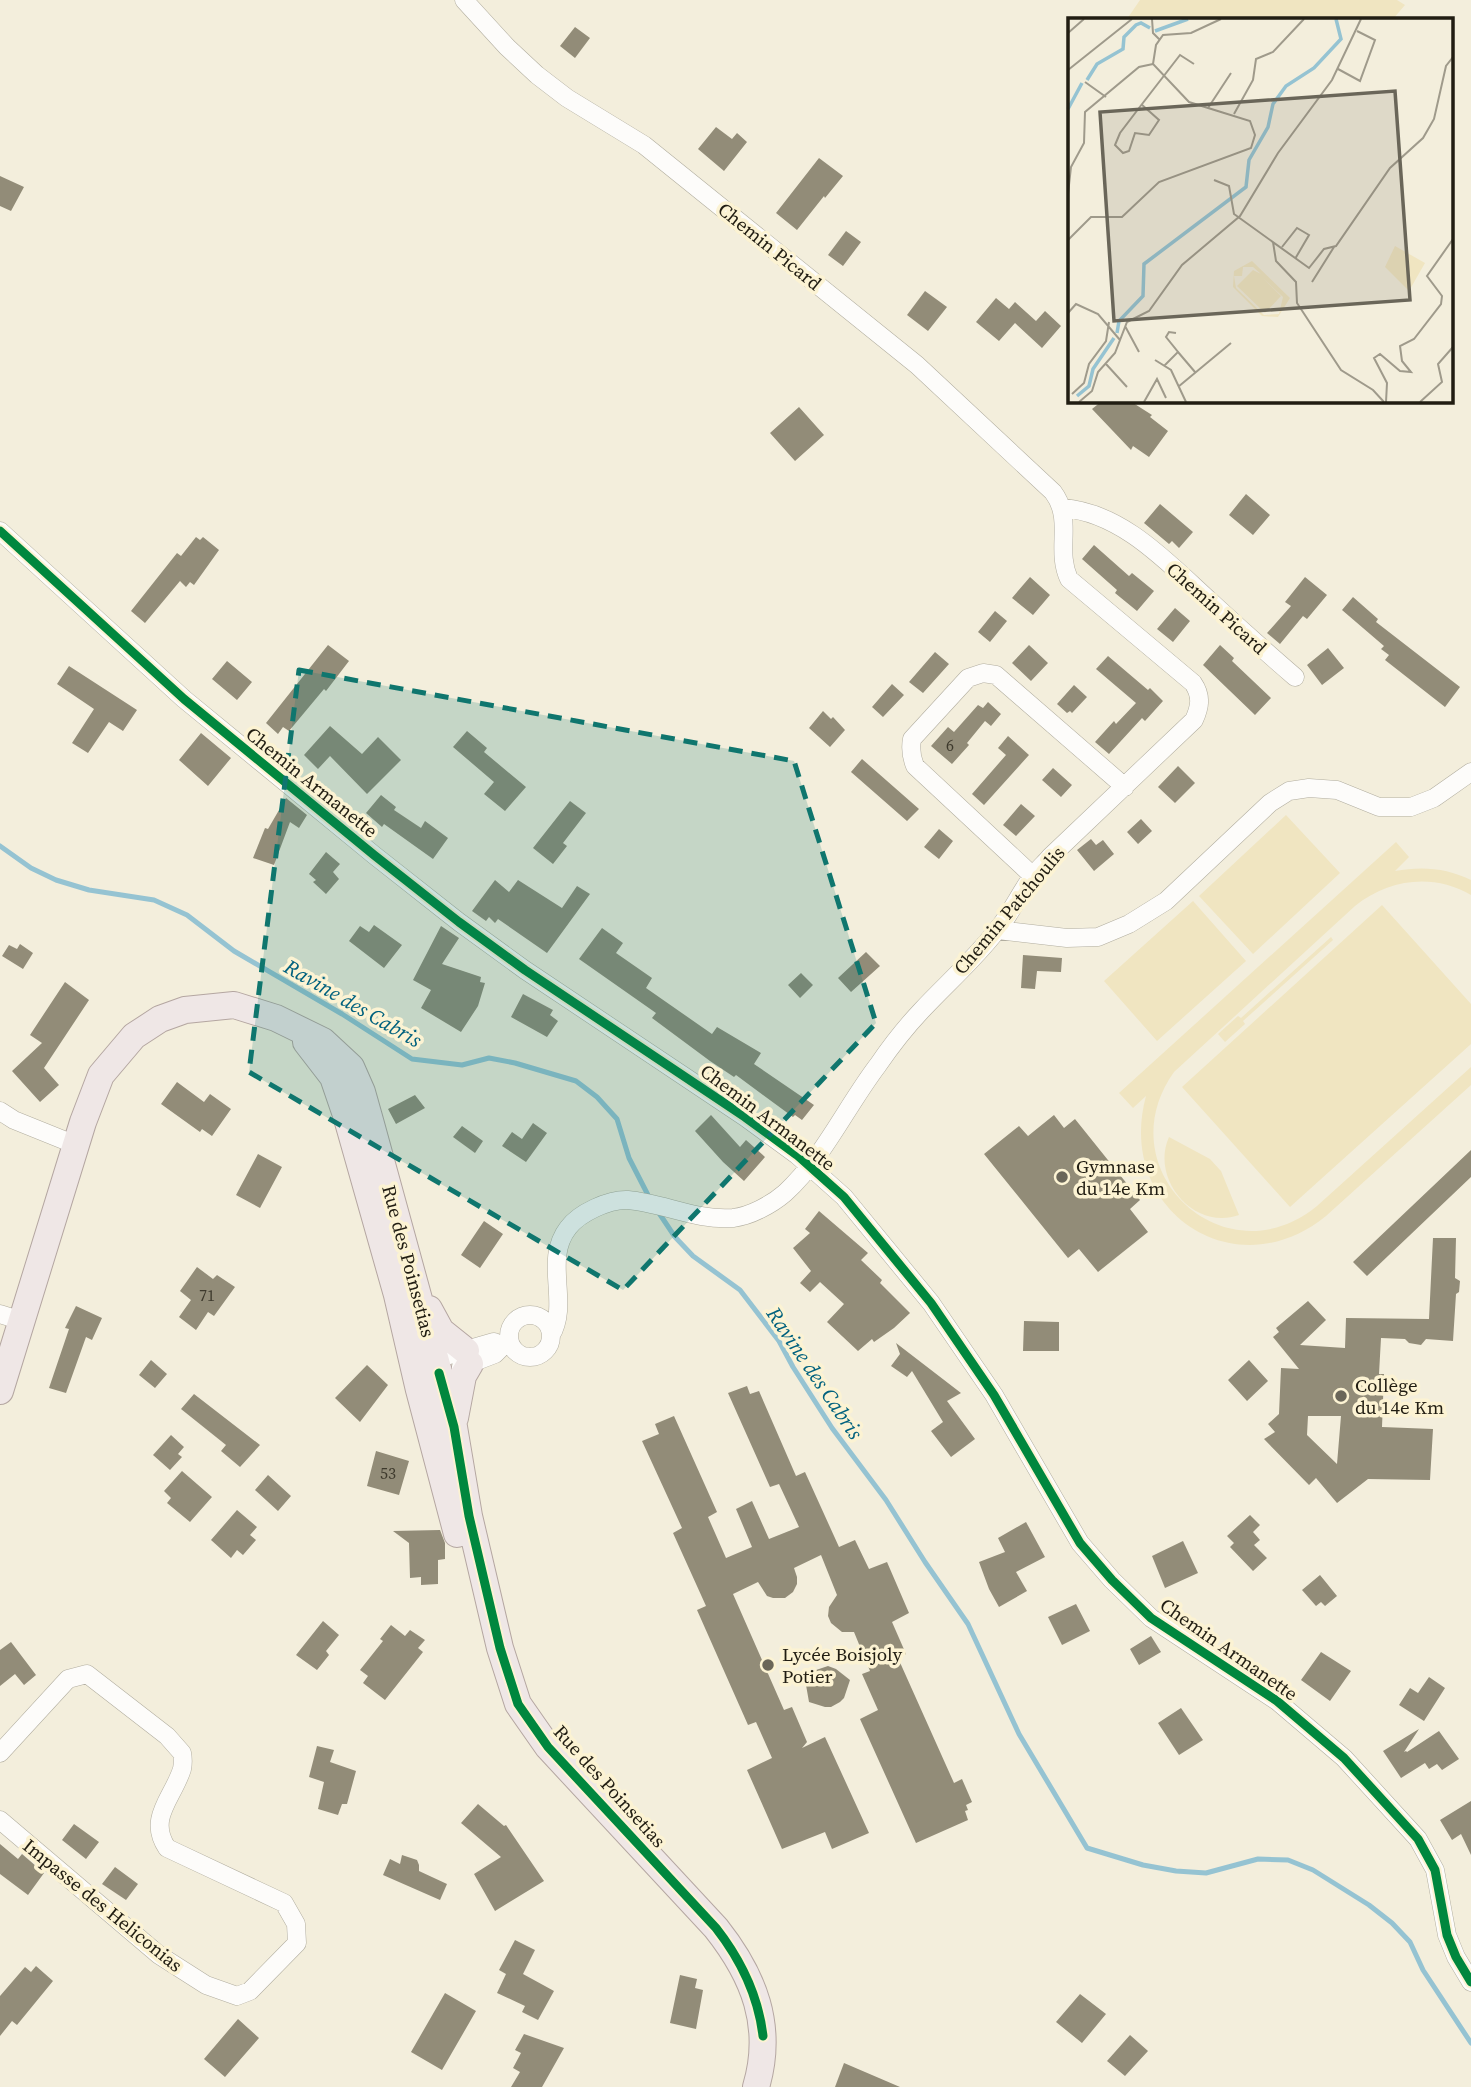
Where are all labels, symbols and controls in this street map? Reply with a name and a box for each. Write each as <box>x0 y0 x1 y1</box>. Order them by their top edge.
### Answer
inset map <box>1068 18 1454 402</box>
street label: Chemin Picard <box>713 196 827 296</box>
street label: Chemin Picard <box>1161 556 1273 660</box>
street label: Chemin Armanette <box>241 721 383 843</box>
house number: 6 <box>946 734 954 756</box>
street label: Chemin Patchoulis <box>948 840 1070 980</box>
water label: Ravine des Cabris <box>278 951 427 1054</box>
street label: Chemin Armanette <box>695 1058 841 1176</box>
place label: Gymnase du 14e Km <box>1076 1153 1165 1201</box>
marker: Gymnase du 14e Km <box>1054 1169 1070 1185</box>
street label: Rue des Poinsetias <box>376 1182 442 1340</box>
house number: 71 <box>199 1284 215 1306</box>
water label: Ravine des Cabris <box>759 1300 870 1445</box>
place label: Collège du 14e Km <box>1355 1372 1444 1420</box>
marker: Collège du 14e Km <box>1333 1388 1349 1404</box>
house number: 53 <box>380 1462 396 1484</box>
street label: Chemin Armanette <box>1155 1592 1303 1706</box>
place label: Lycée Boisjoly Potier <box>782 1641 902 1689</box>
marker: Lycée Boisjoly Potier <box>760 1657 776 1673</box>
street label: Rue des Poinsetias <box>548 1719 672 1853</box>
street label: Impasse des Heliconias <box>18 1832 188 1978</box>

